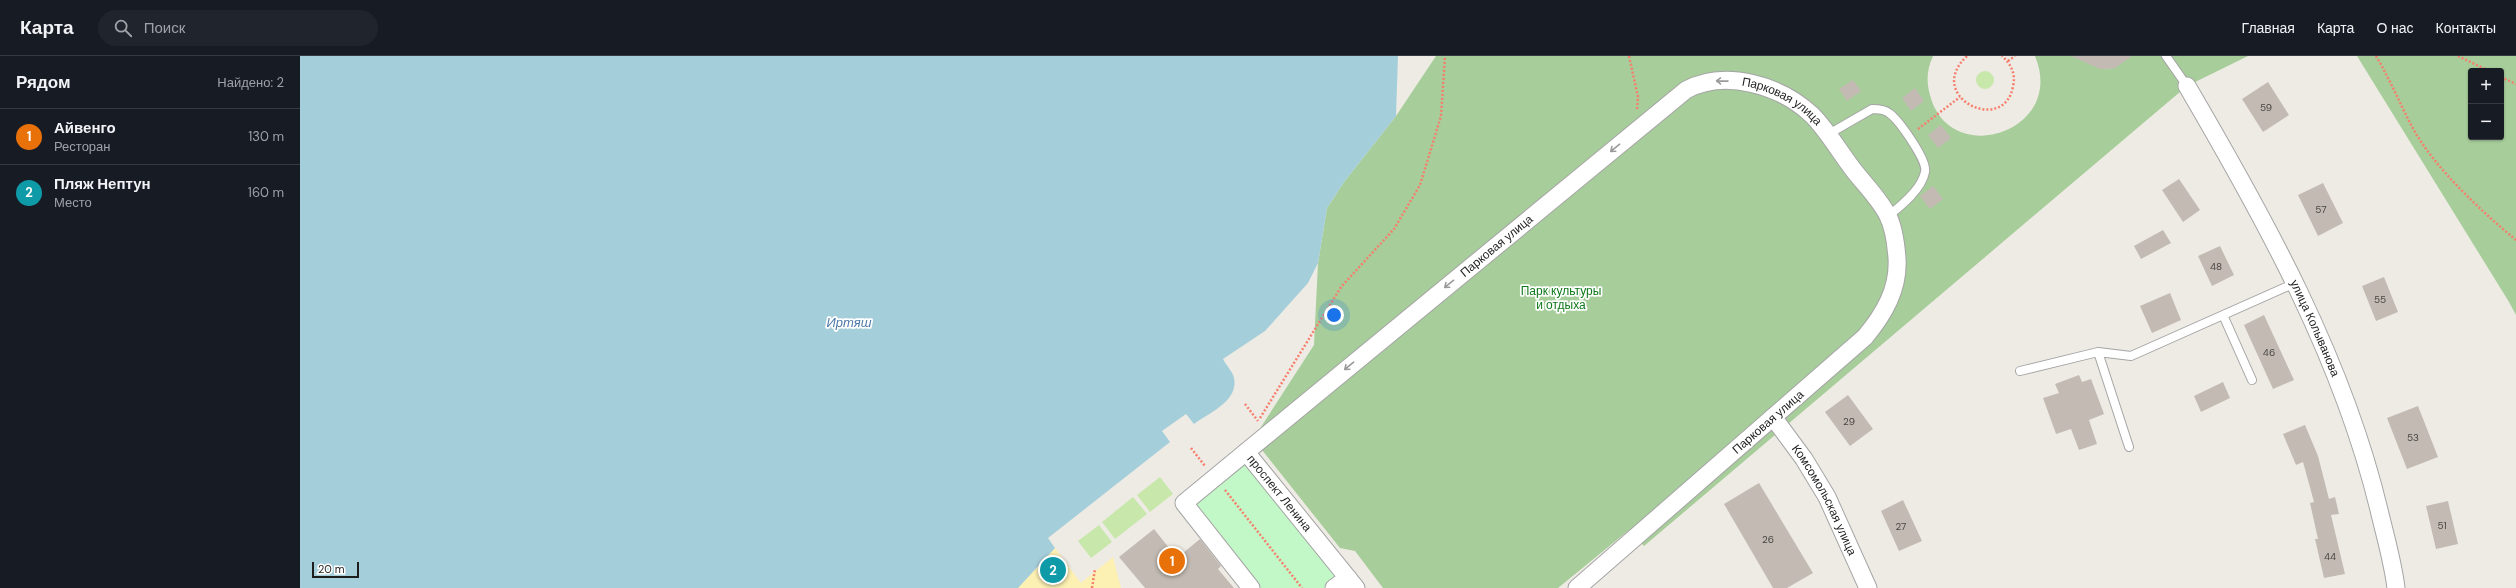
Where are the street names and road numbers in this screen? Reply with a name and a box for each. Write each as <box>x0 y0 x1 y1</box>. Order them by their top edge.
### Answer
street label: Парковая улица <box>1741 74 1826 129</box>
street label: Парковая улица <box>1457 211 1537 281</box>
street label: улица Колыванова <box>2286 277 2343 379</box>
street label: Парковая улица <box>1729 386 1807 457</box>
street label: Комсомольская улица <box>1788 441 1860 558</box>
street label: проспект Ленина <box>1243 451 1315 535</box>

